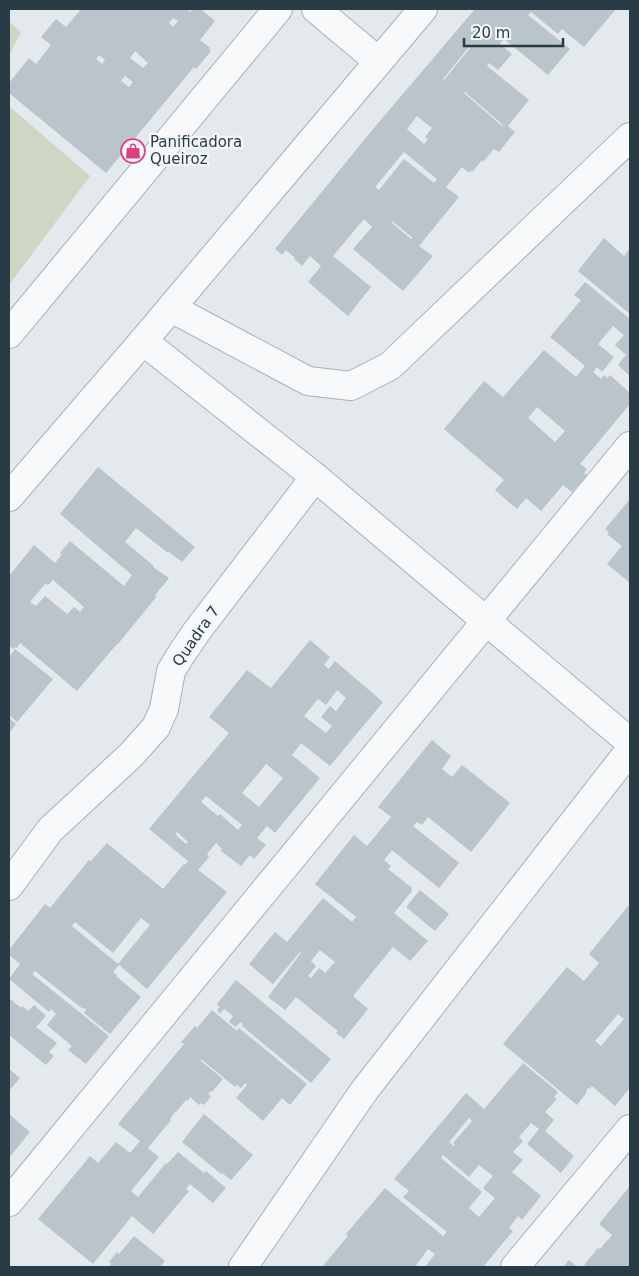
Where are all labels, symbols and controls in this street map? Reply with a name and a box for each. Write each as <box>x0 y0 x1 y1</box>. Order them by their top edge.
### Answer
scale bar <box>464 15 563 47</box>
text: 20 m <box>472 24 510 42</box>
place label: Panificadora Queiroz <box>150 133 242 168</box>
shop icon: Panificadora Queiroz <box>120 138 146 164</box>
street label: Quadra 7 <box>169 602 223 670</box>

